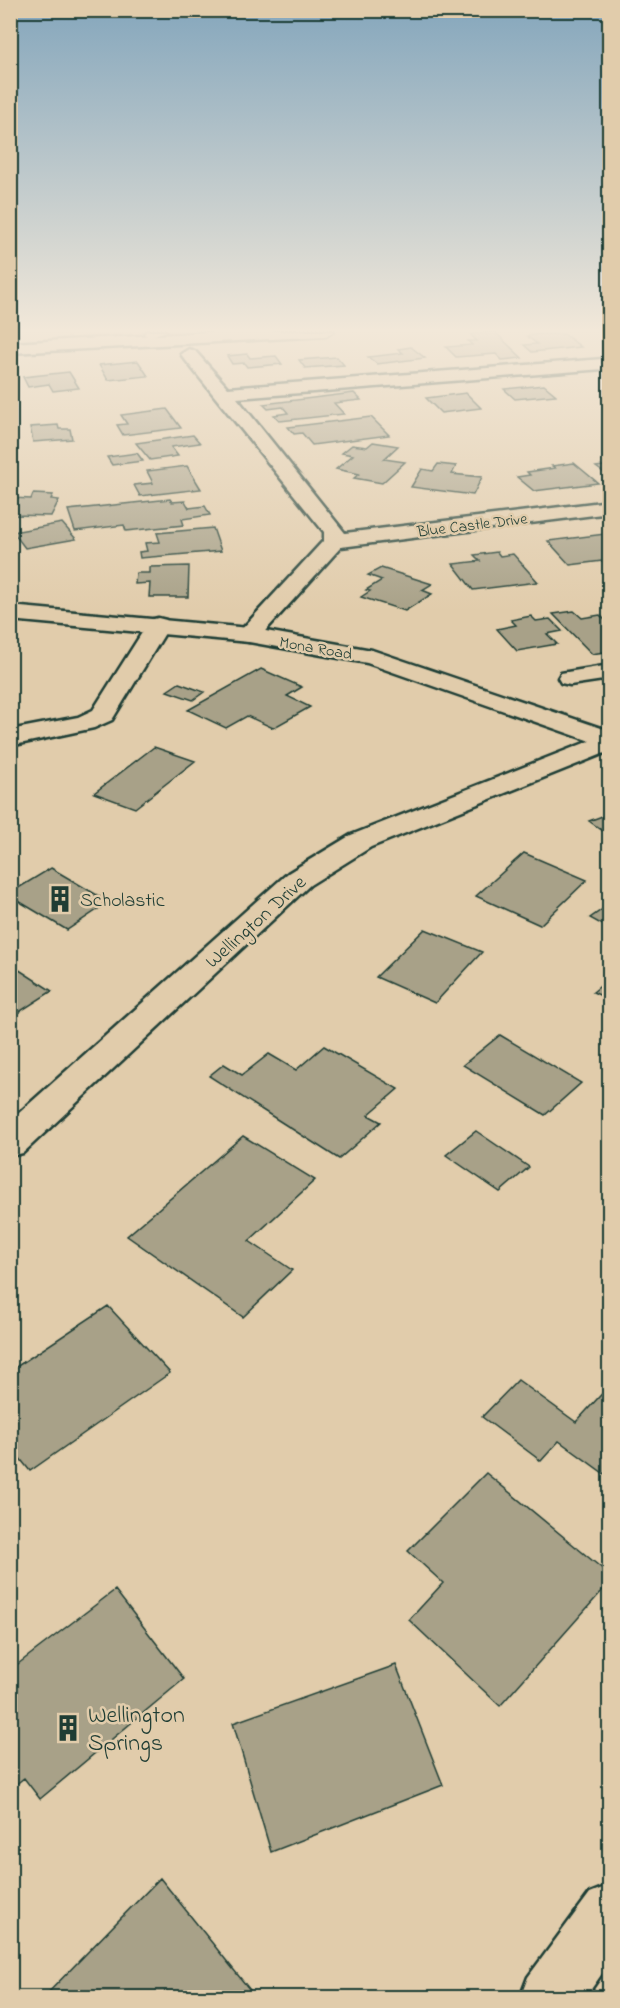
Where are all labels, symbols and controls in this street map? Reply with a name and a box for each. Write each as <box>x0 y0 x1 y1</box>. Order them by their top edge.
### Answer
street label: Blue Castle Drive <box>415 507 530 545</box>
street label: Mona Road <box>277 631 354 667</box>
street label: Wellington Drive <box>200 869 314 977</box>
building icon: Scholastic <box>45 884 75 914</box>
place label: Scholastic <box>80 887 165 916</box>
place label: Wellington Springs <box>88 1699 185 1762</box>
building icon: Wellington Springs <box>53 1713 83 1743</box>

